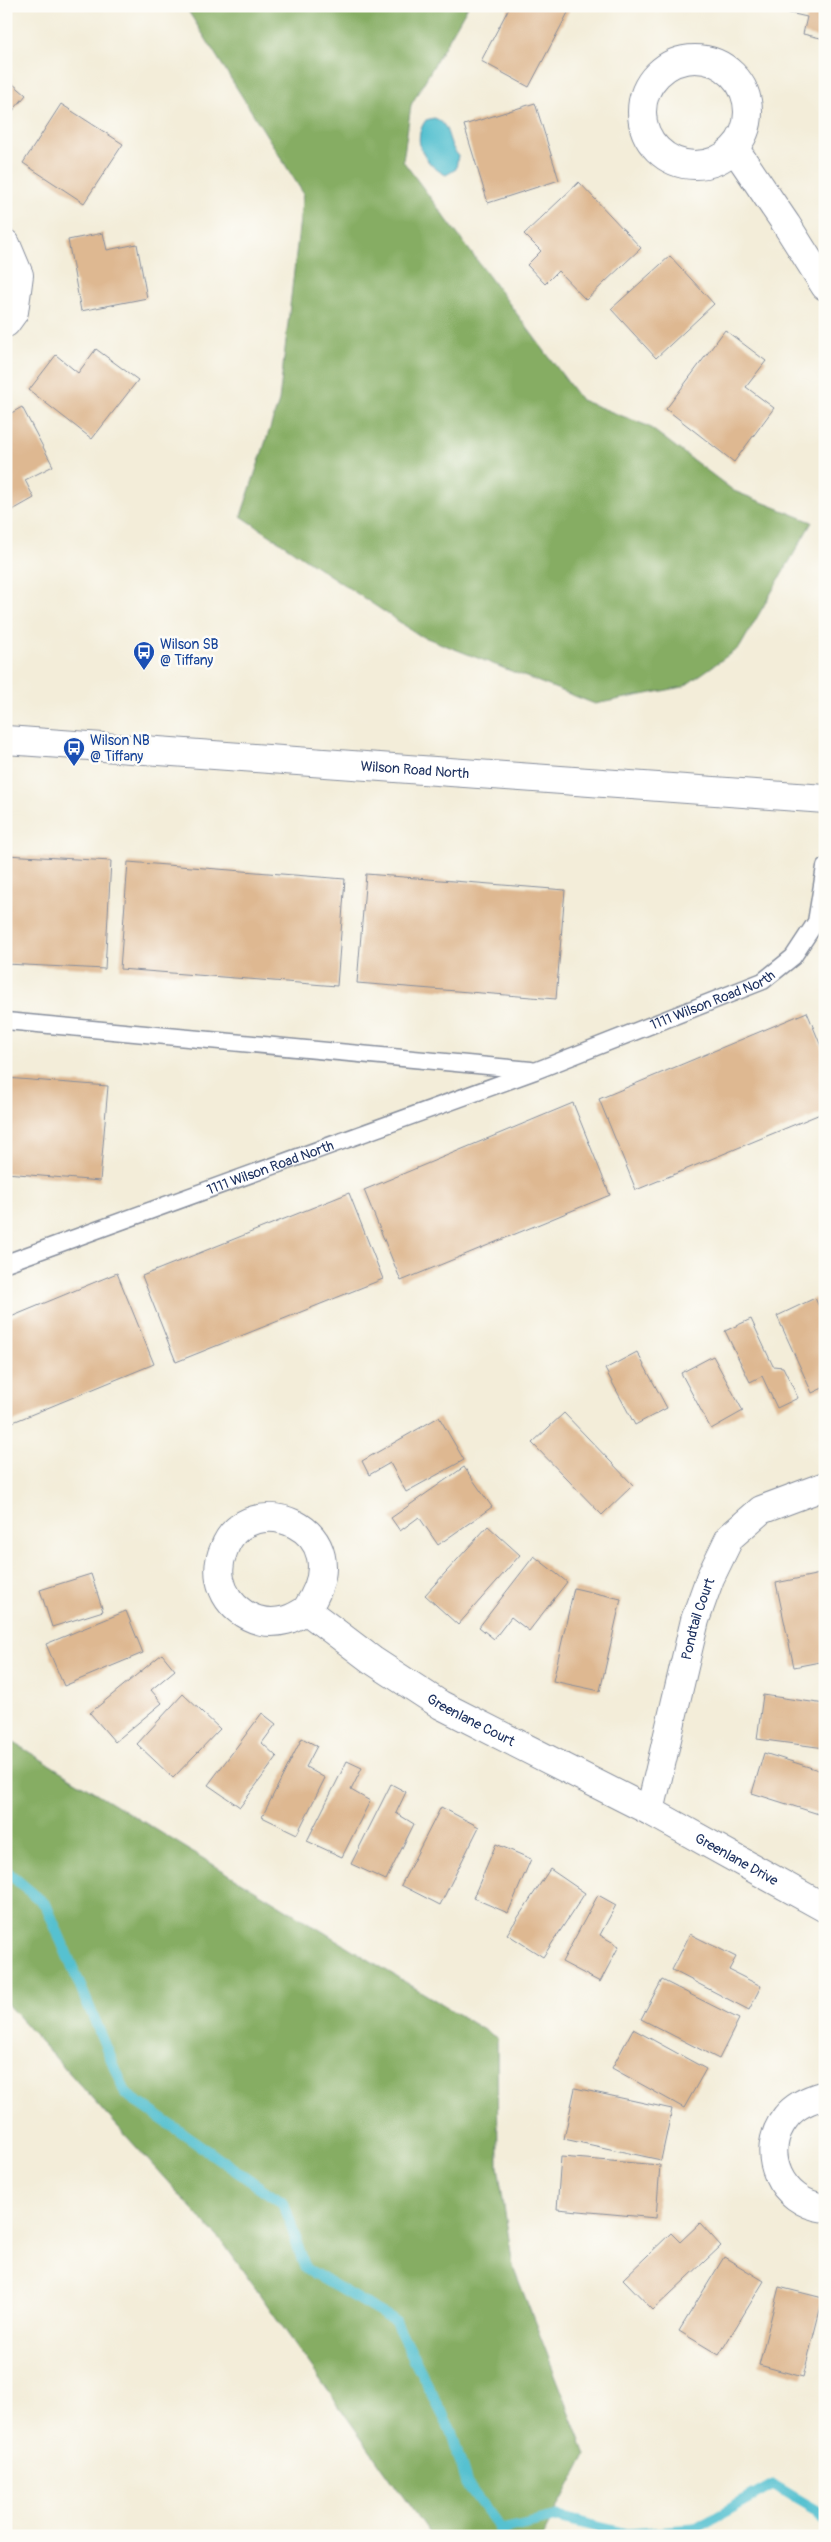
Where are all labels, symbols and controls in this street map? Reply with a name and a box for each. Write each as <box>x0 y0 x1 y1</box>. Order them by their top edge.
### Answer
place label: Wilson SB @ Tiffany <box>160 636 219 669</box>
bus stop icon: Wilson SB @ Tiffany <box>132 640 156 671</box>
place label: Wilson NB @ Tiffany <box>90 732 150 765</box>
bus stop icon: Wilson NB @ Tiffany <box>62 736 86 767</box>
street label: Wilson Road North <box>360 758 470 782</box>
street label: 1111 Wilson Road North <box>648 967 779 1034</box>
street label: 1111 Wilson Road North <box>205 1137 336 1198</box>
street label: Pondtail Court <box>678 1575 718 1662</box>
street label: Greenlane Court <box>424 1690 518 1750</box>
street label: Greenlane Drive <box>692 1830 781 1889</box>

